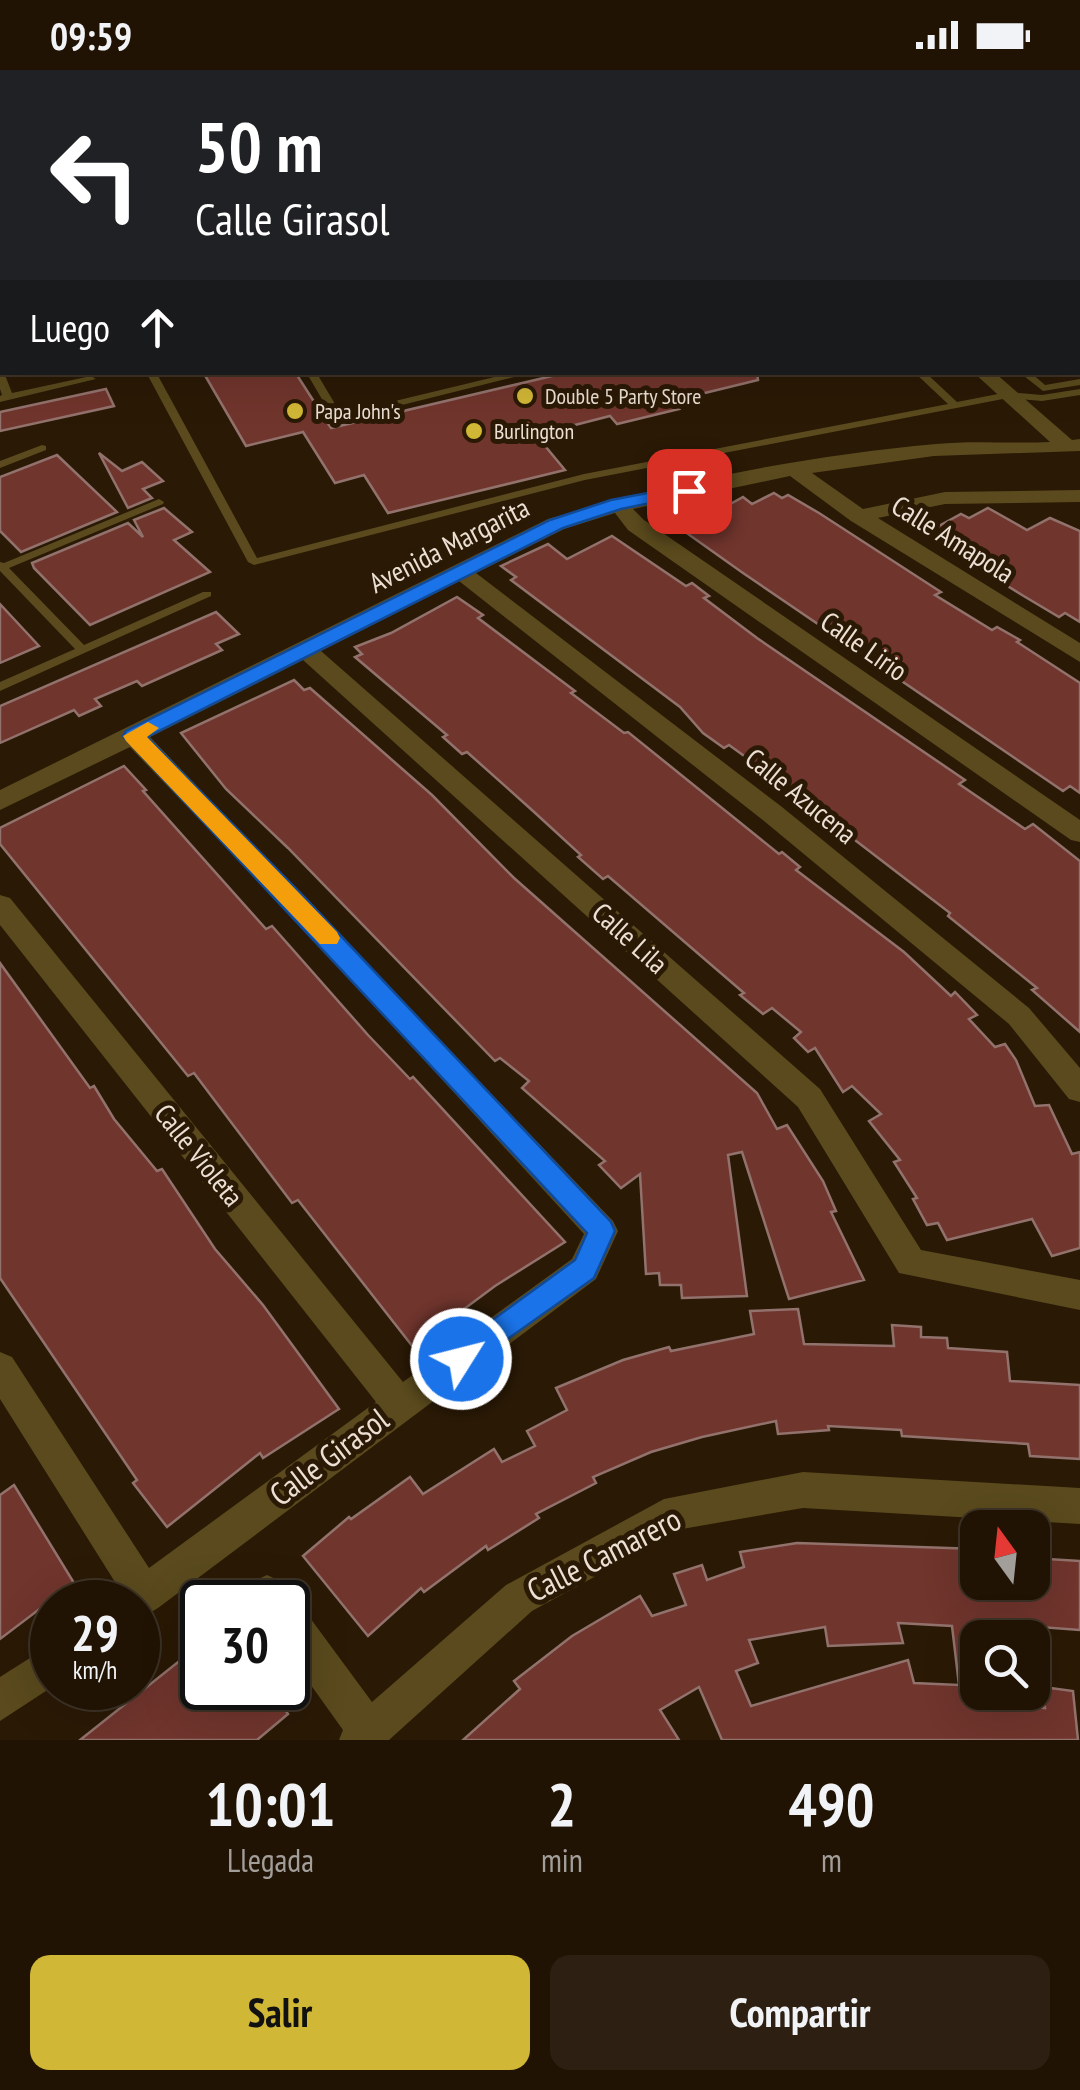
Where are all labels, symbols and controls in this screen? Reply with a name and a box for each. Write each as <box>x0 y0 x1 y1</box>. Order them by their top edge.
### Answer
text: 09:59 <box>50 11 132 60</box>
text: 50 m <box>195 101 323 191</box>
icon: left <box>30 110 160 240</box>
text: Calle Girasol <box>195 189 390 247</box>
icon: ahead <box>130 300 185 355</box>
text: Luego <box>30 303 110 352</box>
place label: Double 5 Party Store <box>545 382 701 410</box>
marker: Double 5 Party Store <box>514 385 536 407</box>
place label: Papa John's <box>315 397 401 425</box>
marker: Papa John's <box>284 400 306 422</box>
place label: Burlington <box>494 417 574 445</box>
marker: Burlington <box>463 420 485 442</box>
pin <box>647 449 732 534</box>
icon: arrive <box>662 464 717 519</box>
street label: Calle Amapola <box>885 486 1022 591</box>
street label: Avenida Margarita <box>362 488 535 601</box>
street label: Calle Lirio <box>814 602 915 689</box>
street label: Calle Azucena <box>738 739 865 852</box>
street label: Calle Lila <box>585 894 676 981</box>
street label: Calle Violeta <box>147 1096 252 1214</box>
position arrow <box>409 1307 513 1411</box>
street label: Calle Girasol <box>261 1397 397 1515</box>
street label: Calle Camarero <box>520 1497 688 1611</box>
north arrow <box>960 1510 1050 1600</box>
map controls <box>960 1510 1050 1710</box>
speed limit sign: 30 <box>180 1580 310 1710</box>
text: 29 <box>71 1600 119 1665</box>
button: search <box>960 1620 1050 1710</box>
text: km/h <box>73 1654 117 1686</box>
text: 10:01 <box>206 1765 335 1843</box>
text: 2 <box>548 1765 576 1843</box>
text: 490 <box>788 1765 874 1843</box>
text: Llegada <box>227 1839 314 1881</box>
text: min <box>541 1839 583 1881</box>
text: m <box>821 1839 842 1881</box>
button: Salir <box>30 1955 530 2070</box>
button: Compartir <box>550 1955 1050 2070</box>

